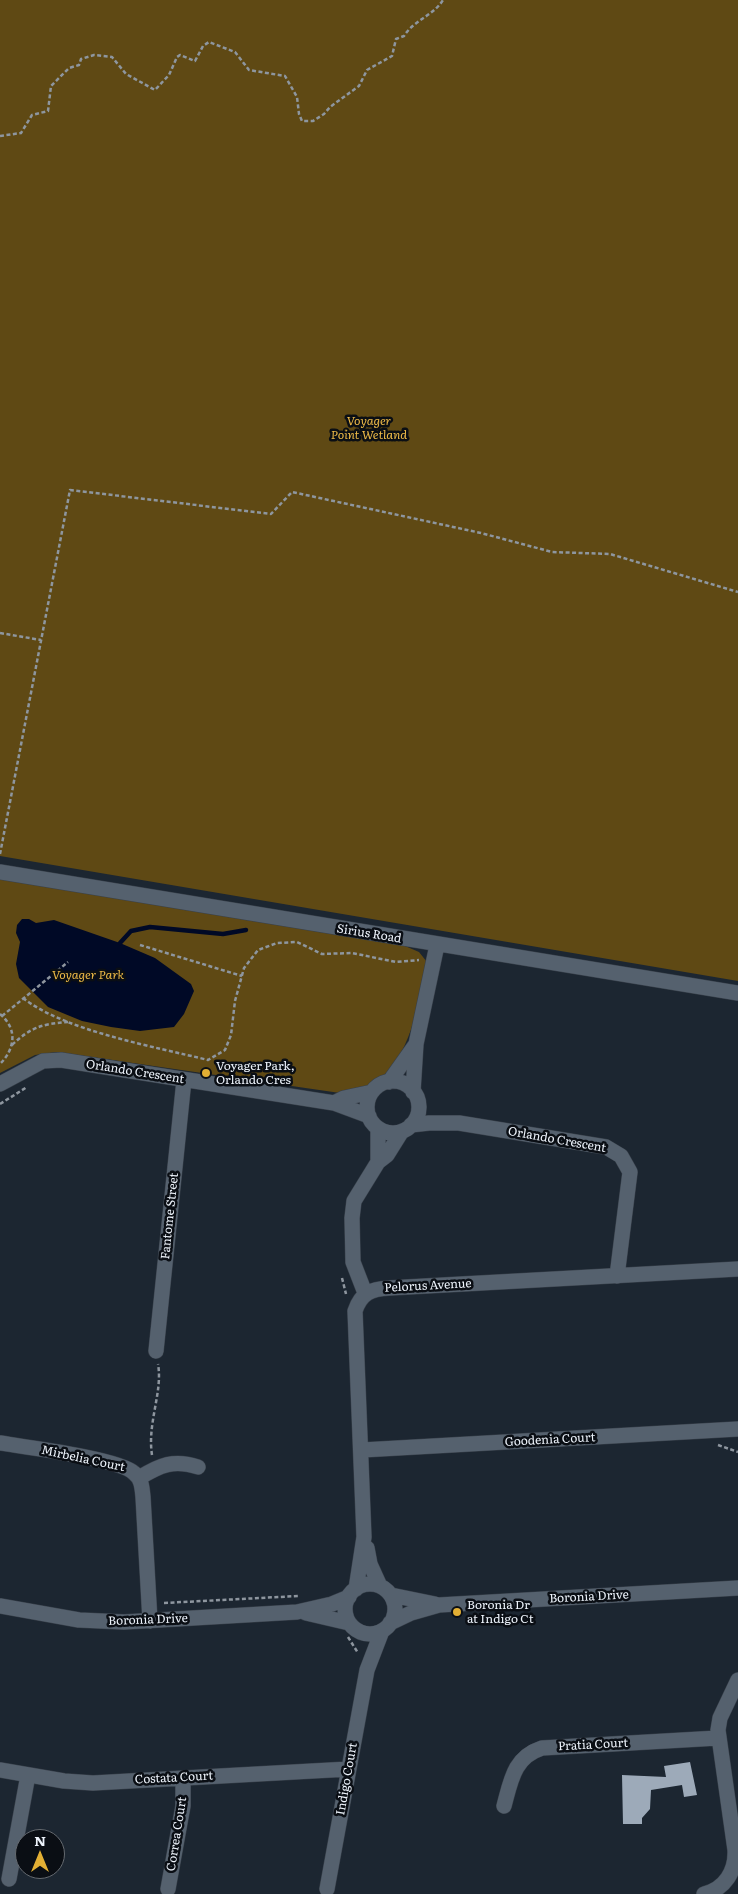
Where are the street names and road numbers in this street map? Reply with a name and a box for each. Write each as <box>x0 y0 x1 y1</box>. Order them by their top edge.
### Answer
street label: Sirius Road <box>336 922 402 946</box>
street label: Orlando Crescent <box>85 1057 185 1087</box>
street label: Orlando Crescent <box>507 1124 607 1156</box>
street label: Fantome Street <box>158 1172 182 1260</box>
street label: Pelorus Avenue <box>384 1277 472 1295</box>
street label: Goodenia Court <box>504 1430 596 1450</box>
street label: Mirbelia Court <box>40 1443 126 1475</box>
street label: Boronia Drive <box>549 1588 629 1606</box>
street label: Boronia Drive <box>108 1611 188 1629</box>
street label: Pratia Court <box>558 1736 628 1754</box>
street label: Indigo Court <box>334 1742 360 1816</box>
street label: Costata Court <box>134 1769 214 1787</box>
street label: Correa Court <box>164 1796 190 1872</box>

